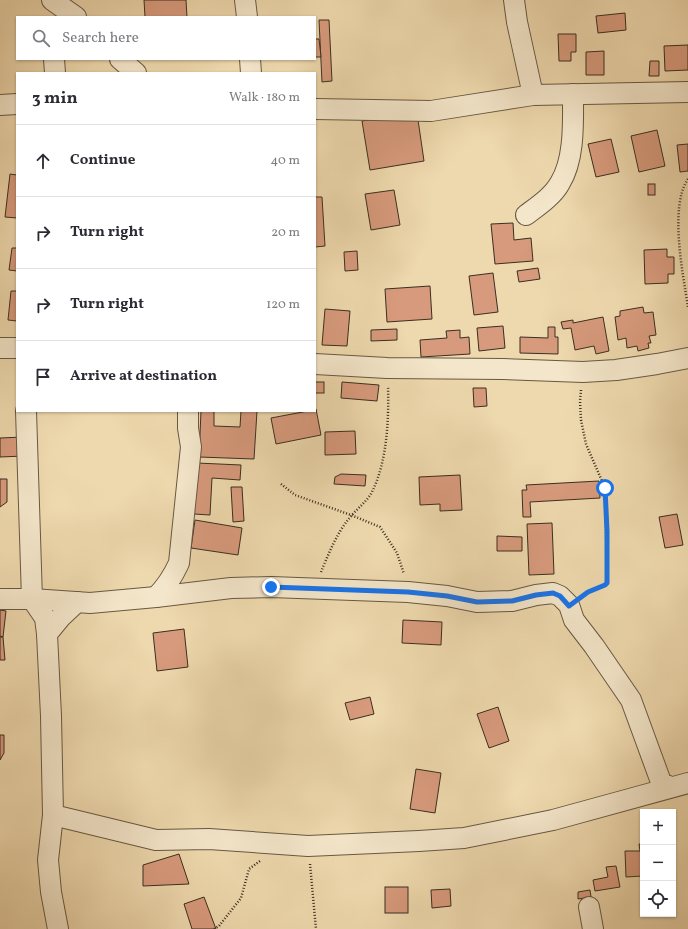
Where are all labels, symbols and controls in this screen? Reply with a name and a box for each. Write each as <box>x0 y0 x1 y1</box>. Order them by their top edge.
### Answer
search box <box>16 16 316 60</box>
icon: search <box>30 27 52 49</box>
text: Search here <box>62 28 139 49</box>
text: 3 min <box>32 87 78 110</box>
text: Walk · 180 m <box>229 89 300 107</box>
icon: ahead <box>32 150 54 172</box>
text: Continue <box>70 150 135 171</box>
text: 40 m <box>271 152 300 170</box>
icon: right <box>32 222 54 244</box>
text: Turn right <box>70 222 144 243</box>
text: 20 m <box>271 224 300 242</box>
icon: right <box>32 294 54 316</box>
text: Turn right <box>70 294 144 315</box>
text: 120 m <box>266 296 300 314</box>
icon: arrive <box>32 366 54 388</box>
text: Arrive at destination <box>70 366 217 387</box>
route start <box>596 479 614 497</box>
route end <box>262 578 280 596</box>
map controls <box>640 809 676 917</box>
button: + <box>640 809 676 845</box>
button: − <box>640 845 676 881</box>
button: locate <box>640 881 676 917</box>

